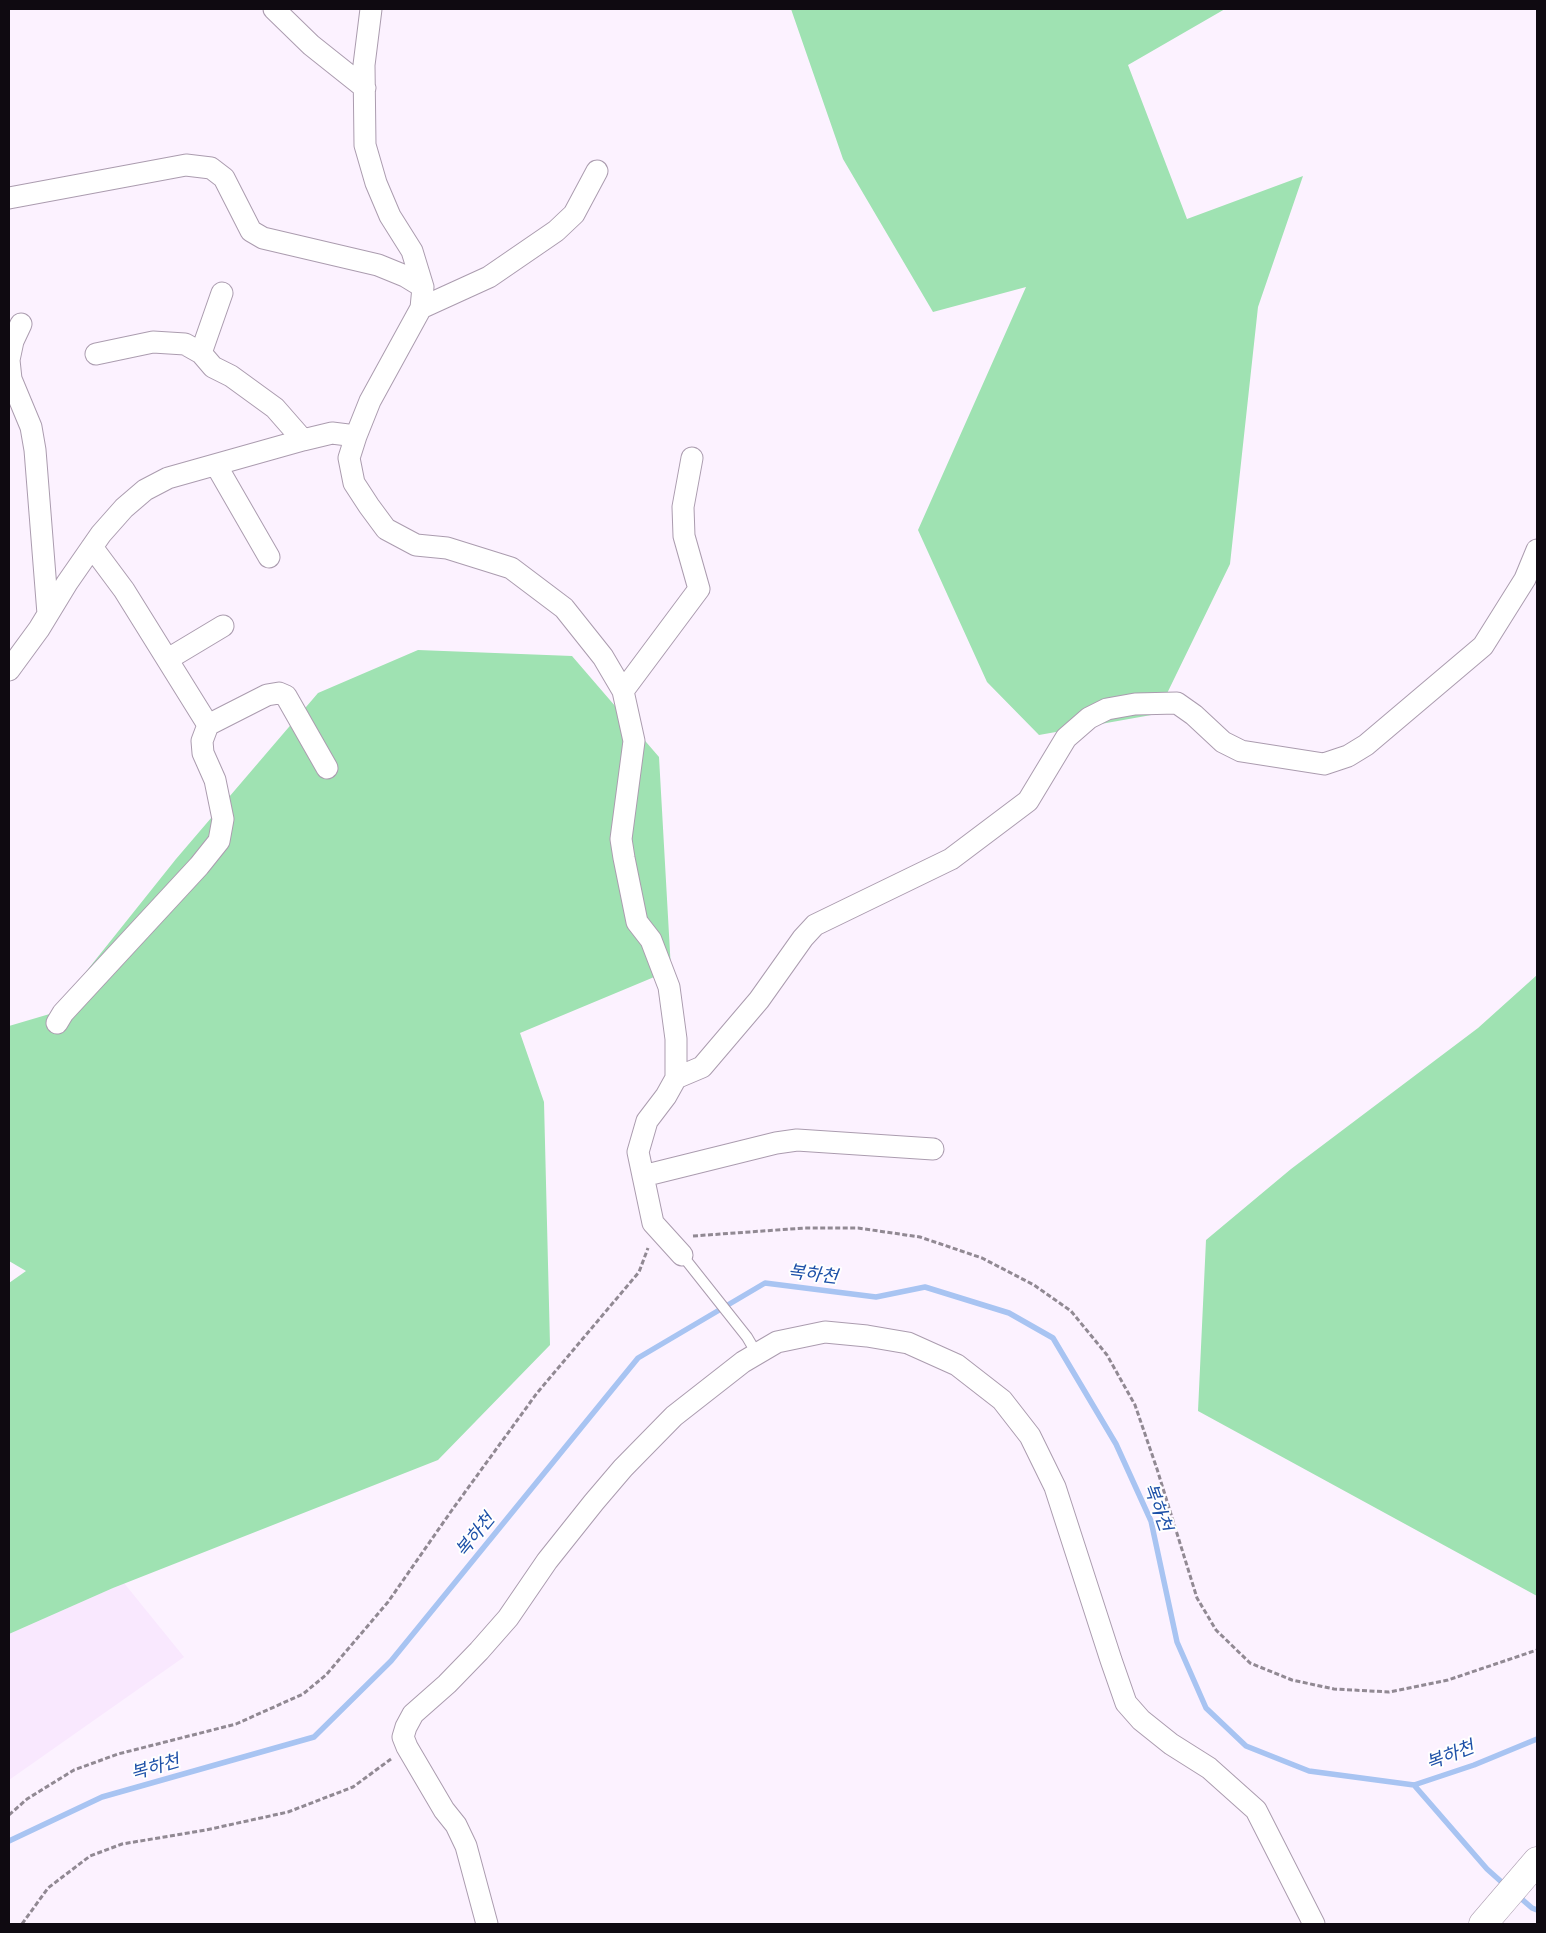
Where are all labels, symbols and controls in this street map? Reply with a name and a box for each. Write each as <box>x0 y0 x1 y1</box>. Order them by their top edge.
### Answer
water label: 복하천 <box>787 1260 839 1288</box>
water label: 복하천 <box>1139 1480 1177 1534</box>
water label: 복하천 <box>451 1509 499 1561</box>
water label: 복하천 <box>1423 1736 1477 1774</box>
water label: 복하천 <box>128 1750 182 1784</box>

